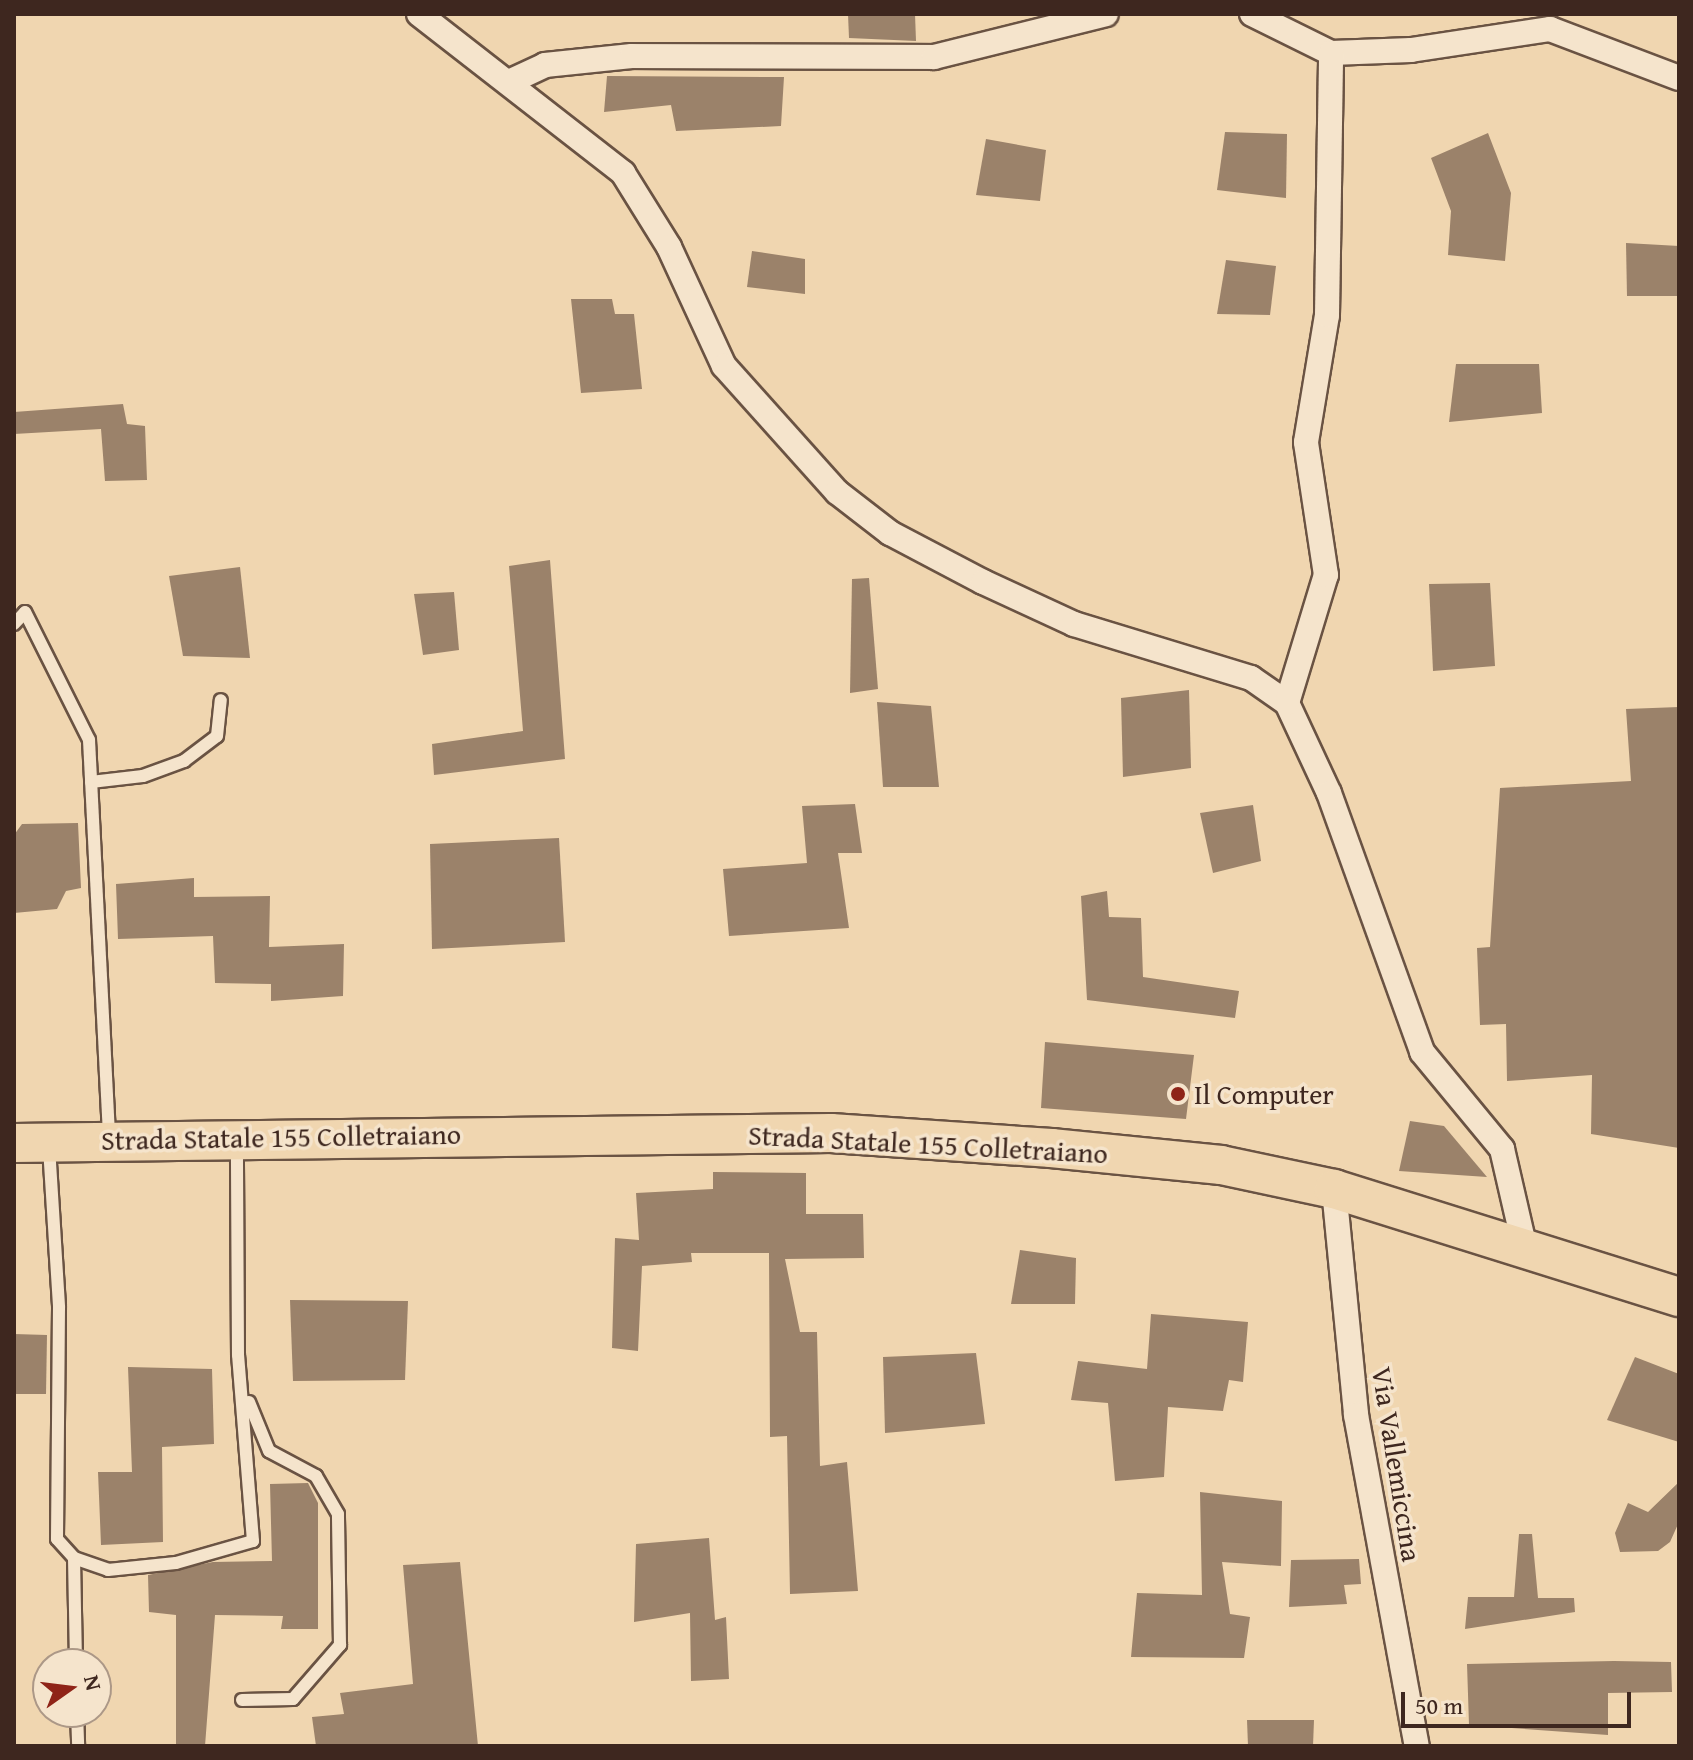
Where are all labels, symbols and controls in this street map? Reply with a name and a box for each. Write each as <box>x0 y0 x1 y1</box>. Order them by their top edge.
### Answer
place label: Il Computer <box>1194 1077 1334 1111</box>
marker: Il Computer <box>1169 1085 1187 1103</box>
street label: Strada Statale 155 Colletraiano <box>101 1117 461 1157</box>
street label: Strada Statale 155 Colletraiano <box>747 1118 1109 1170</box>
street label: Via Vallemiccina <box>1365 1364 1429 1564</box>
north arrow <box>32 1648 112 1728</box>
text: N <box>76 1672 111 1694</box>
scale bar <box>1405 1676 1635 1726</box>
text: 50 m <box>1415 1688 1463 1723</box>

